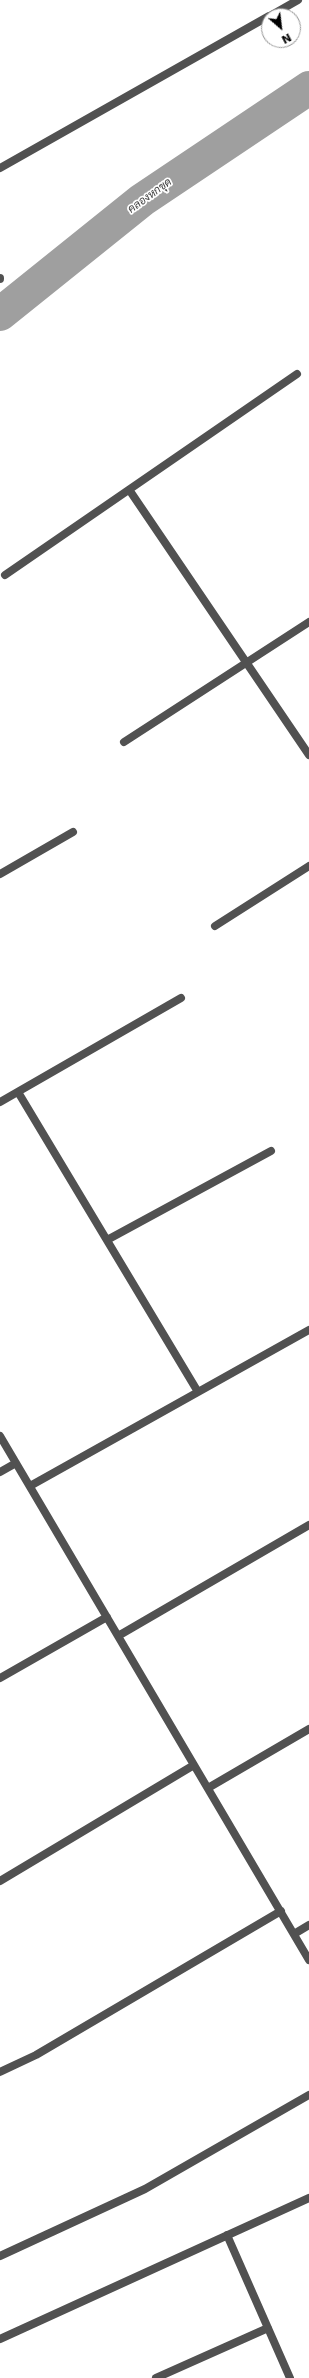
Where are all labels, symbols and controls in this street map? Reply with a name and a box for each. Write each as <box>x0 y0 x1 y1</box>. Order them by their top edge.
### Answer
north arrow <box>261 8 301 48</box>
text: N <box>279 30 294 46</box>
water label: คลองหกขุด <box>126 176 174 216</box>

